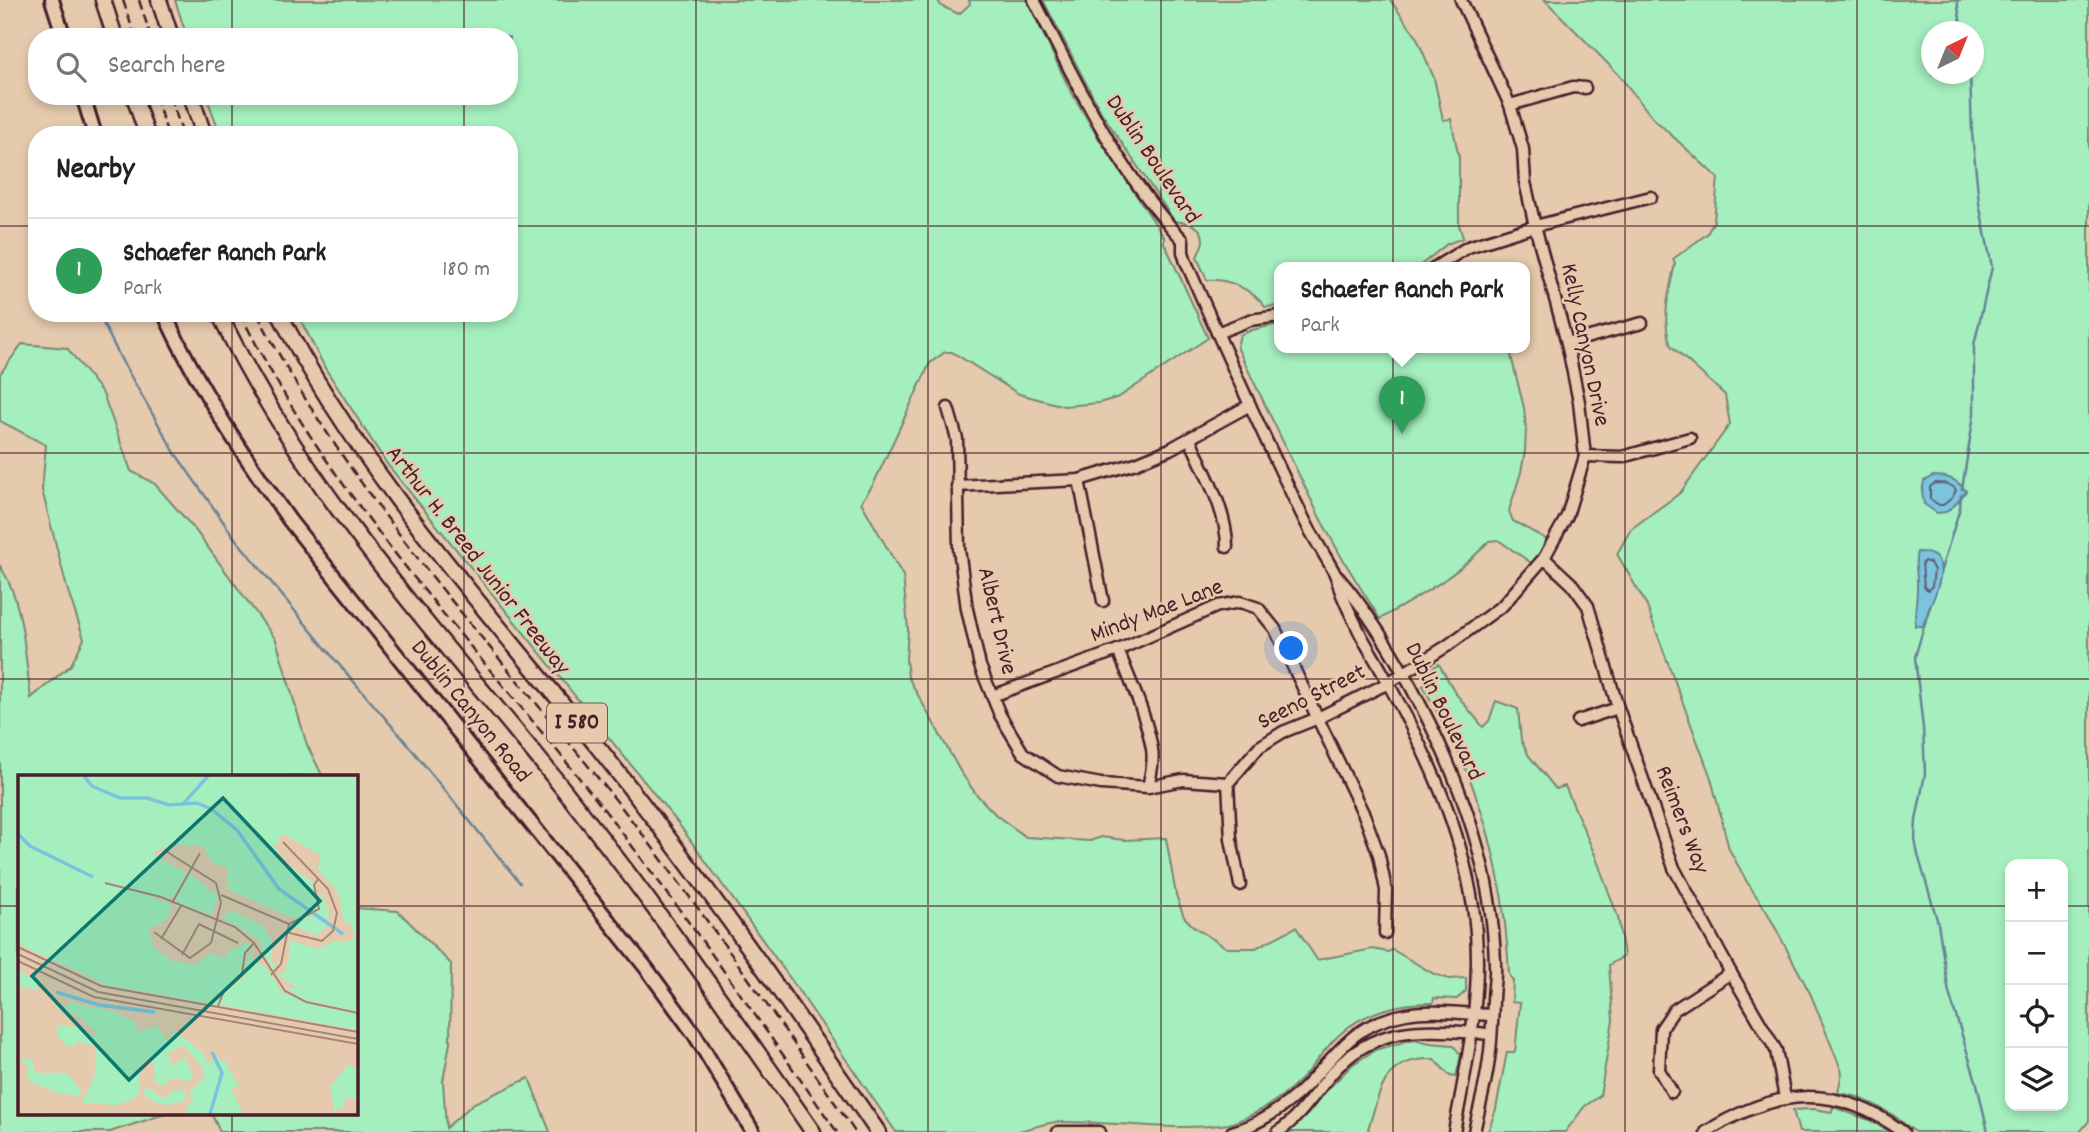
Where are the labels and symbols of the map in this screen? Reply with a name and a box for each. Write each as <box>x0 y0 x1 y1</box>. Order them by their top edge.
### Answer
north arrow <box>1921 21 1984 84</box>
street label: Dublin Boulevard <box>1096 88 1208 232</box>
street label: Kelly Canyon Drive <box>1550 260 1618 430</box>
pin: 1 <box>1379 376 1425 434</box>
street label: Arthur H. Breed Junior Freeway <box>376 439 578 684</box>
street label: Albert Drive <box>967 564 1025 678</box>
street label: Mindy Mae Lane <box>1085 571 1229 653</box>
your location <box>1274 631 1308 665</box>
street label: Dublin Canyon Road <box>401 633 539 791</box>
street label: Dublin Boulevard <box>1395 637 1491 787</box>
street label: Seeno Street <box>1252 656 1372 740</box>
road number: I 580 <box>547 704 607 743</box>
street label: Reimers Way <box>1645 761 1718 880</box>
inset map <box>18 775 357 1114</box>

